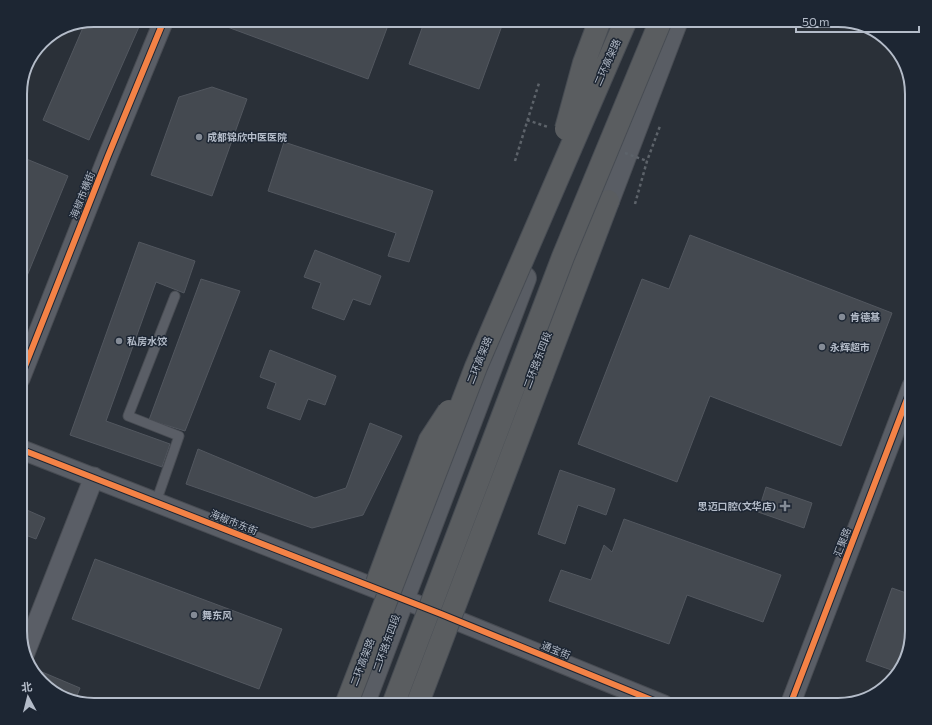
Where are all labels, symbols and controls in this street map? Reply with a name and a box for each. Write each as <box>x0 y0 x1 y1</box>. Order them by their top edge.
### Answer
scale bar <box>796 8 919 34</box>
text: 50 m <box>802 14 830 28</box>
street label: 二环高架路 <box>591 37 623 87</box>
place label: 成都锦欣中医医院 <box>207 131 287 143</box>
marker: 成都锦欣中医医院 <box>194 132 204 142</box>
street label: 海椒市横街 <box>67 170 97 220</box>
place label: 肯德基 <box>850 311 880 323</box>
marker: 肯德基 <box>837 312 847 322</box>
street label: 二环路东四段 <box>521 330 553 390</box>
place label: 私房水饺 <box>127 335 168 347</box>
street label: 二环高架路 <box>464 335 494 385</box>
marker: 私房水饺 <box>114 336 124 346</box>
place label: 永辉超市 <box>830 341 870 353</box>
marker: 永辉超市 <box>817 342 827 352</box>
place label: 思迈口腔(文华店) <box>698 500 776 512</box>
marker: 思迈口腔(文华店) <box>779 500 791 512</box>
street label: 海椒市东街 <box>209 507 259 537</box>
street label: 汇聚路 <box>831 526 853 558</box>
place label: 舞东风 <box>202 609 232 621</box>
marker: 舞东风 <box>189 610 199 620</box>
street label: 二环路东四段 <box>370 613 402 673</box>
street label: 二环高架路 <box>347 637 377 687</box>
street label: 通宝街 <box>540 639 572 661</box>
north arrow <box>8 677 48 717</box>
text: 北 <box>20 679 33 694</box>

